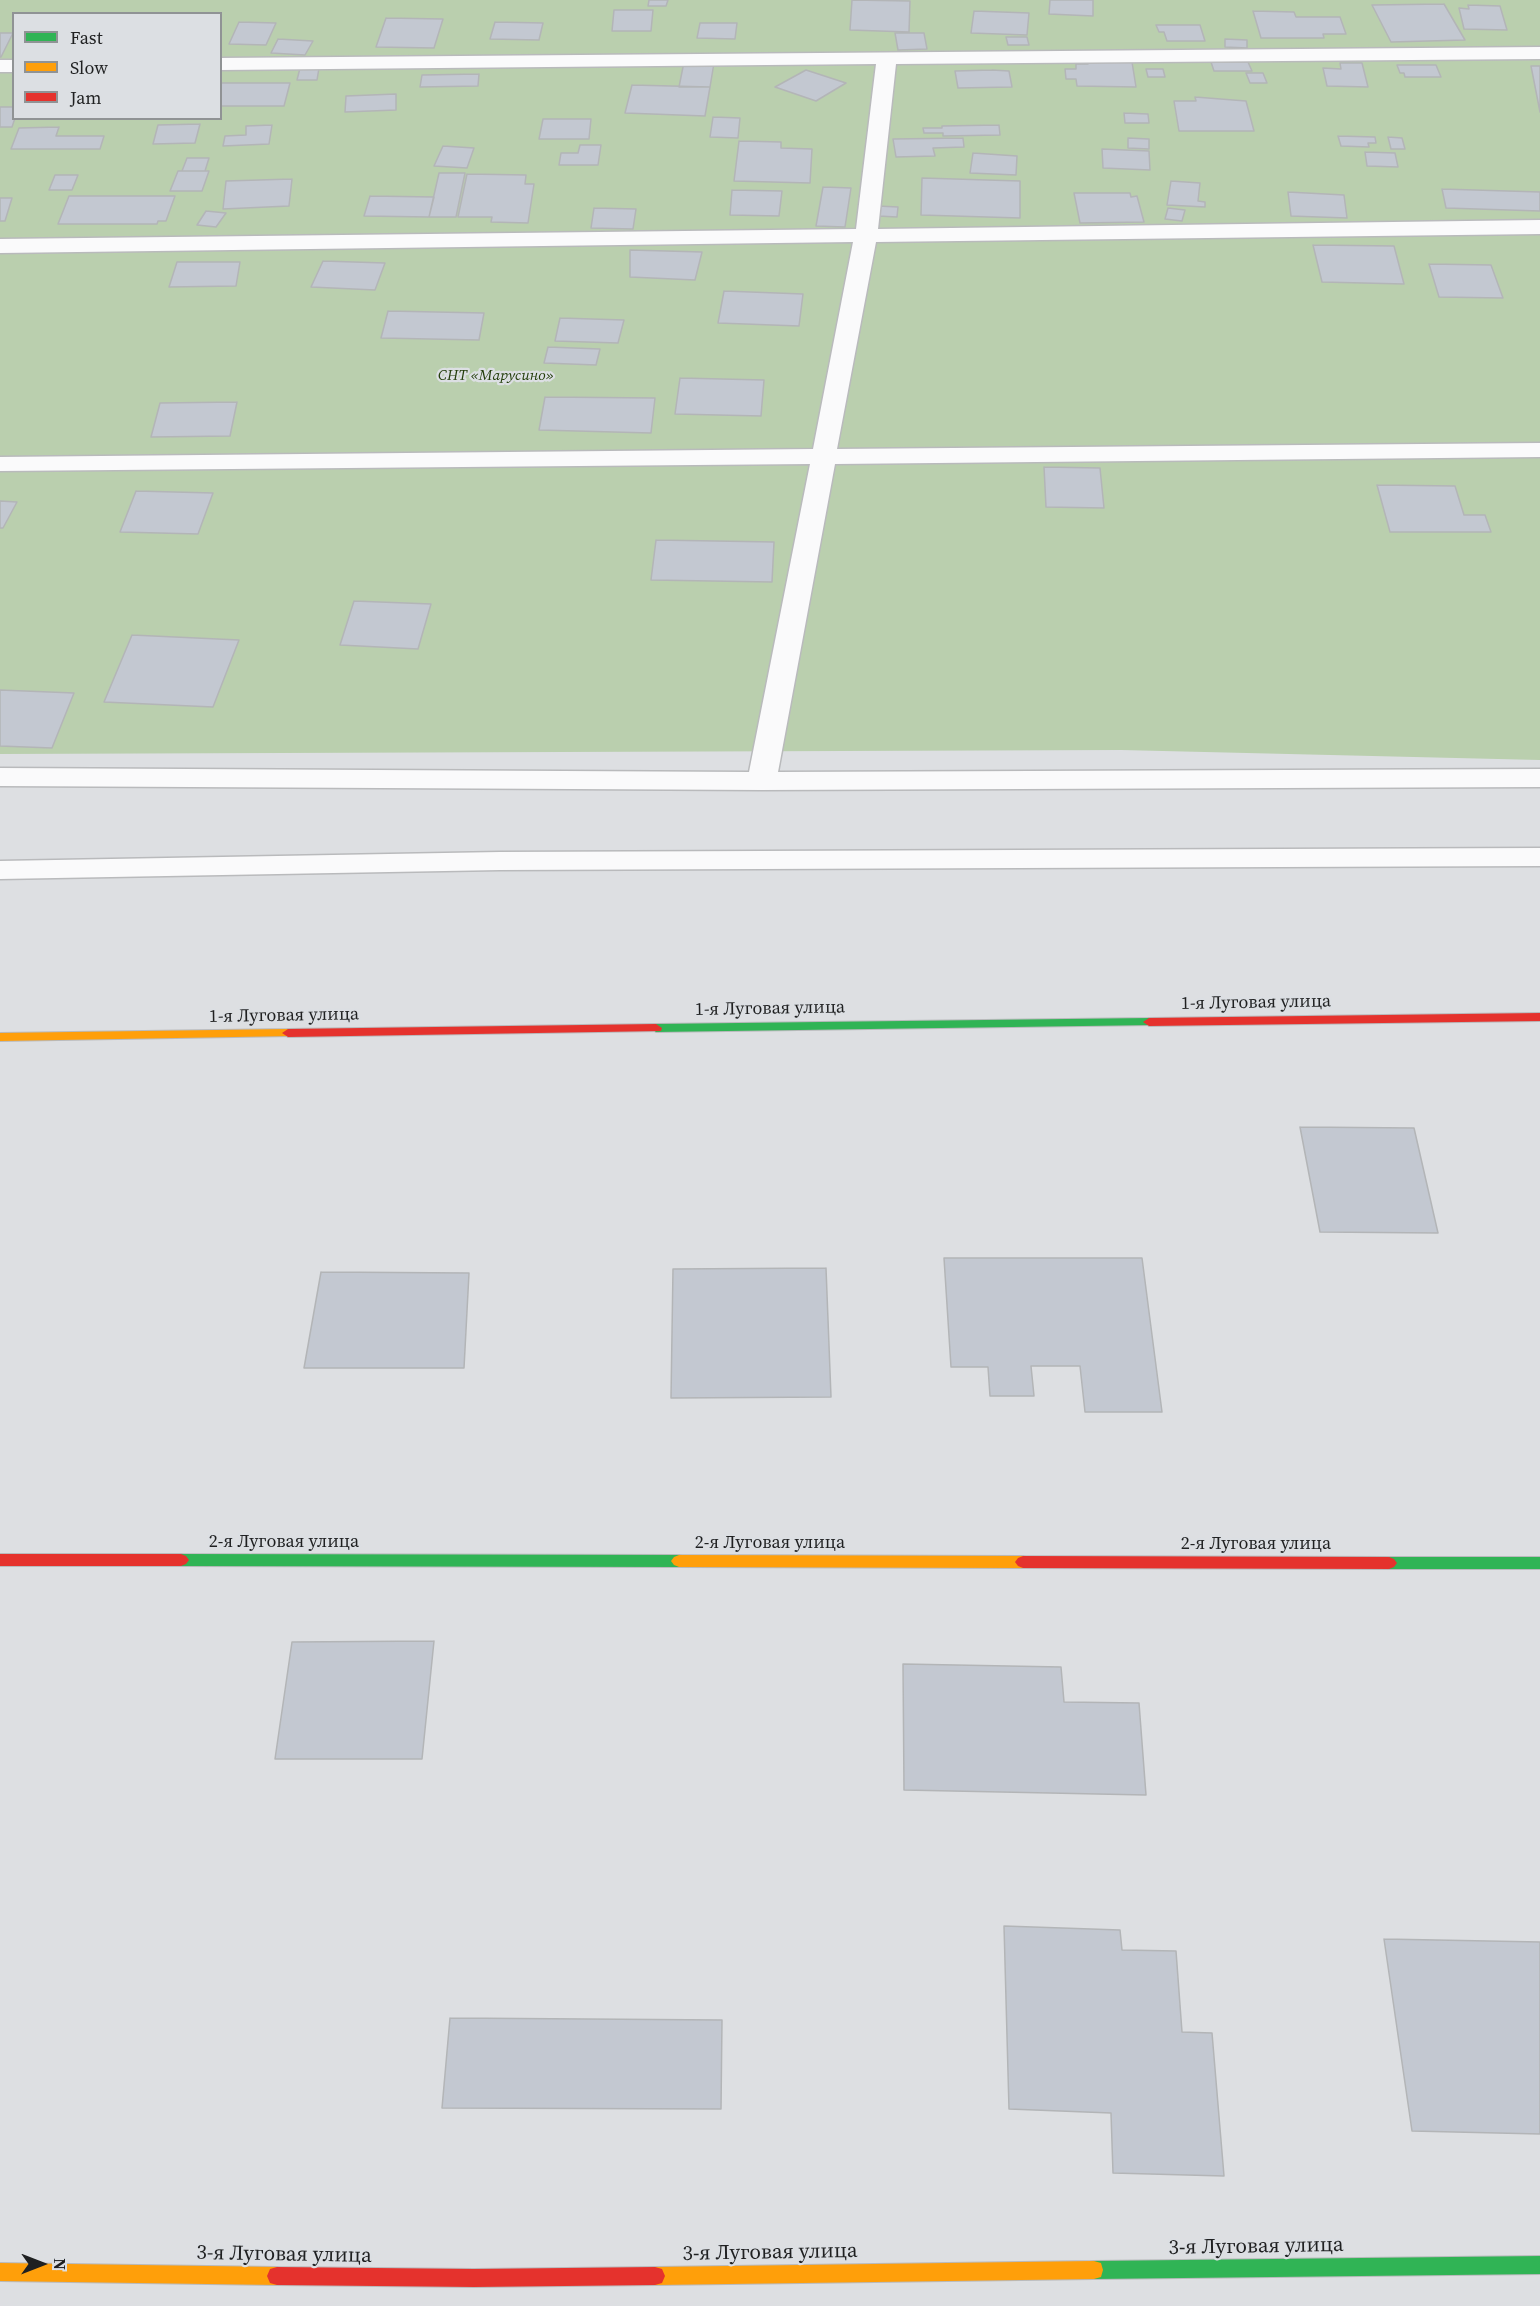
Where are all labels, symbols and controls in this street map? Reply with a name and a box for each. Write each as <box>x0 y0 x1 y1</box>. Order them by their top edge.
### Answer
legend <box>12 12 222 120</box>
text: Fast <box>70 25 103 50</box>
text: Slow <box>70 55 108 80</box>
text: Jam <box>70 85 102 110</box>
park label: СНТ «Марусино» <box>438 367 554 385</box>
street label: 1-я Луговая улица <box>1181 991 1331 1015</box>
street label: 1-я Луговая улица <box>695 997 845 1021</box>
street label: 1-я Луговая улица <box>209 1004 359 1028</box>
street label: 2-я Луговая улица <box>209 1531 359 1553</box>
street label: 2-я Луговая улица <box>695 1532 845 1554</box>
street label: 2-я Луговая улица <box>1181 1533 1331 1555</box>
street label: 3-я Луговая улица <box>1168 2233 1344 2261</box>
north arrow <box>12 2234 72 2294</box>
street label: 3-я Луговая улица <box>682 2239 858 2267</box>
street label: 3-я Луговая улица <box>196 2241 372 2269</box>
text: N <box>49 2258 71 2270</box>

